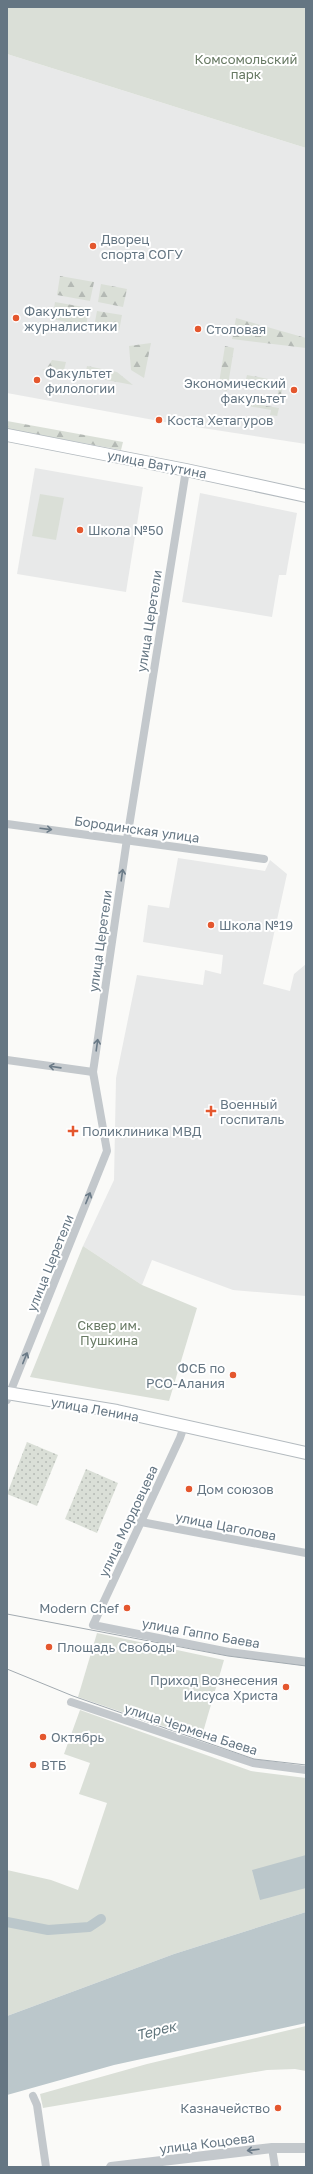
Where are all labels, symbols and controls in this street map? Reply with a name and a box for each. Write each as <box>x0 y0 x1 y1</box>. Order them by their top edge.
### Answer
park label: Комсомольский парк <box>195 51 297 82</box>
place label: Дворец спорта СОГУ <box>101 231 183 262</box>
marker: Дворец спорта СОГУ <box>88 241 98 251</box>
place label: Факультет журналистики <box>24 303 117 334</box>
marker: Факультет журналистики <box>11 313 21 323</box>
place label: Столовая <box>206 321 266 337</box>
marker: Столовая <box>193 324 203 334</box>
place label: Факультет филологии <box>45 365 115 396</box>
marker: Факультет филологии <box>32 375 42 385</box>
place label: Экономический факультет <box>184 375 287 406</box>
marker: Экономический факультет <box>289 385 299 395</box>
place label: Коста Хетагуров <box>167 412 273 428</box>
marker: Коста Хетагуров <box>154 415 164 425</box>
street label: улица Ватутина <box>106 447 208 481</box>
place label: Школа №50 <box>88 522 164 538</box>
marker: Школа №50 <box>75 525 85 535</box>
street label: улица Церетели <box>133 569 165 673</box>
street label: Бородинская улица <box>73 812 201 846</box>
one-way arrow <box>39 825 52 833</box>
one-way arrow <box>118 869 126 882</box>
street label: улица Церетели <box>85 889 115 993</box>
place label: Школа №19 <box>219 917 293 933</box>
marker: Школа №19 <box>206 920 216 930</box>
one-way arrow <box>93 1039 101 1052</box>
one-way arrow <box>49 1063 62 1071</box>
place label: Военный госпиталь <box>220 1096 285 1127</box>
marker: Военный госпиталь <box>205 1105 217 1117</box>
place label: Поликлиника МВД <box>82 1123 202 1139</box>
marker: Поликлиника МВД <box>67 1125 79 1137</box>
one-way arrow <box>85 1193 93 1205</box>
street label: улица Церетели <box>23 1212 77 1314</box>
park label: Сквер им. Пушкина <box>77 1317 141 1348</box>
one-way arrow <box>21 1352 29 1364</box>
place label: ФСБ по РСО-Алания <box>146 1360 225 1391</box>
marker: ФСБ по РСО-Алания <box>228 1370 238 1380</box>
street label: улица Ленина <box>50 1393 140 1425</box>
street label: улица Мордовцева <box>95 1463 161 1579</box>
place label: Дом союзов <box>197 1481 274 1497</box>
marker: Дом союзов <box>184 1484 194 1494</box>
street label: улица Цаголова <box>174 1508 278 1544</box>
place label: Modern Chef <box>39 1600 119 1616</box>
marker: Modern Chef <box>122 1603 132 1613</box>
street label: улица Гаппо Баева <box>141 1615 261 1651</box>
place label: Площадь Свободы <box>57 1639 175 1655</box>
marker: Площадь Свободы <box>44 1642 54 1652</box>
place label: Приход Вознесения Иисуса Христа <box>150 1672 278 1703</box>
marker: Приход Вознесения Иисуса Христа <box>281 1682 291 1692</box>
street label: улица Чермена Баева <box>122 1700 260 1758</box>
place label: Октябрь <box>51 1729 104 1745</box>
marker: Октябрь <box>38 1732 48 1742</box>
place label: ВТБ <box>41 1757 67 1773</box>
marker: ВТБ <box>28 1760 38 1770</box>
water label: Терек <box>134 2016 180 2043</box>
place label: Казначейство <box>180 2100 270 2116</box>
marker: Казначейство <box>273 2103 283 2113</box>
street label: улица Коцоева <box>158 2129 256 2157</box>
one-way arrow <box>247 2146 260 2154</box>

